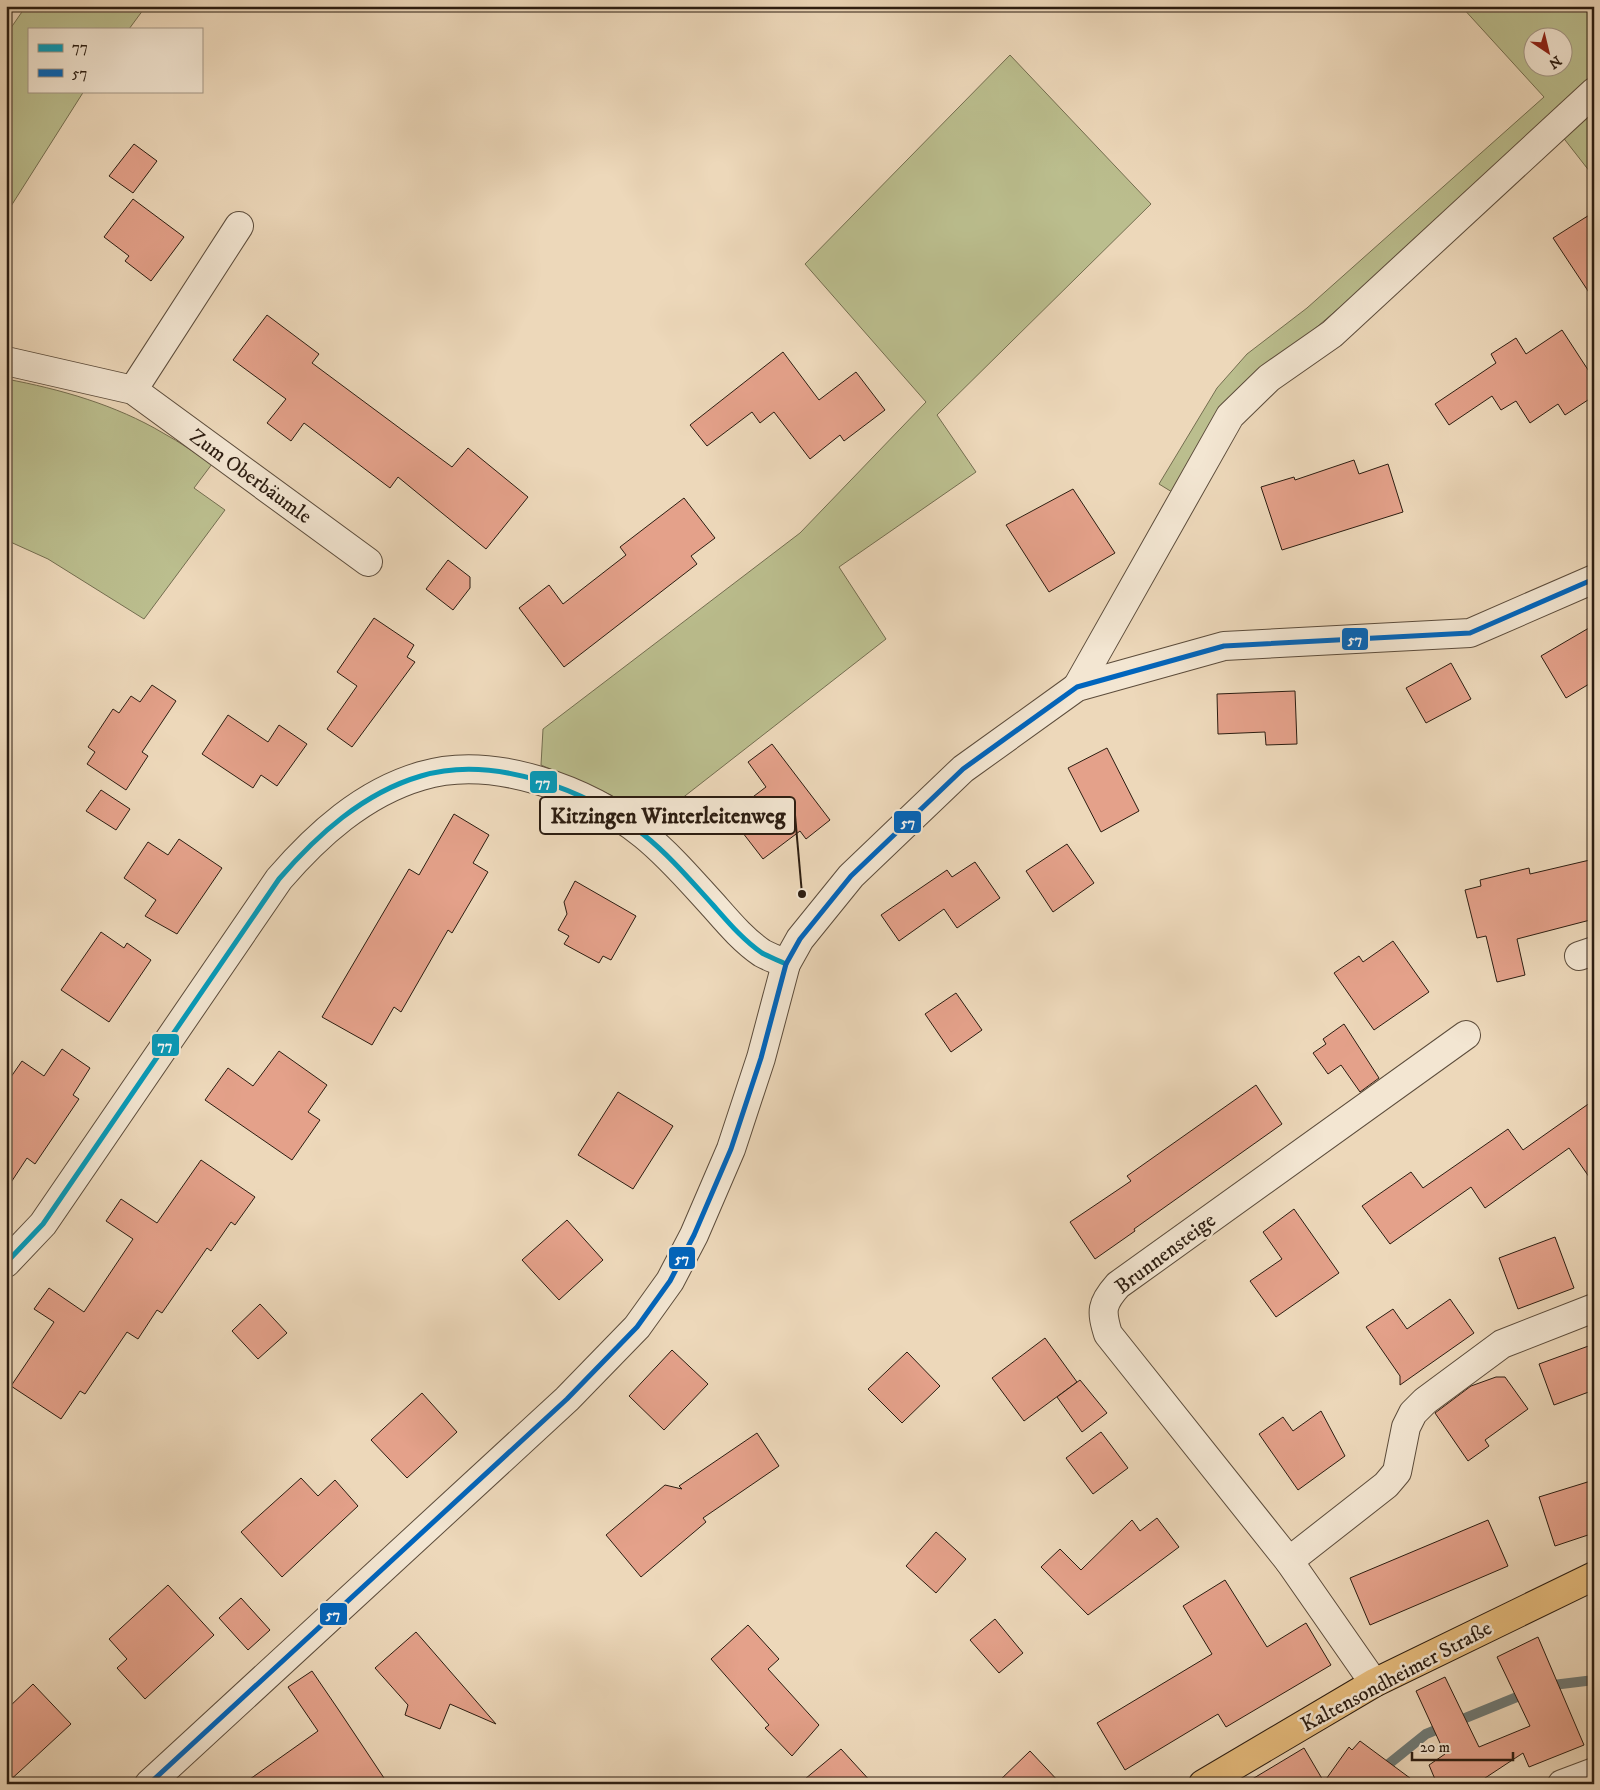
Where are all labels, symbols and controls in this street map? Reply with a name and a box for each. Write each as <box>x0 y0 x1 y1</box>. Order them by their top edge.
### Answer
legend <box>28 28 202 92</box>
north arrow <box>1522 28 1572 78</box>
text: 77 <box>72 38 88 57</box>
text: N <box>1545 51 1565 73</box>
text: 57 <box>72 64 87 83</box>
street label: Zum Oberbäumle <box>184 424 317 530</box>
line badge: 57 <box>1341 627 1369 651</box>
text: 57 <box>1347 631 1362 649</box>
line badge: 77 <box>529 770 558 794</box>
text: 77 <box>536 774 550 792</box>
callout: Kitzingen Winterleitenweg <box>540 797 795 834</box>
text: Kitzingen Winterleitenweg <box>551 803 787 830</box>
line badge: 57 <box>893 810 922 834</box>
text: 57 <box>900 814 915 832</box>
line badge: 77 <box>151 1033 180 1057</box>
text: 77 <box>158 1037 172 1055</box>
street label: Brunnensteige <box>1110 1207 1221 1300</box>
line badge: 57 <box>668 1246 696 1270</box>
text: 57 <box>674 1250 689 1268</box>
line badge: 57 <box>319 1602 348 1626</box>
text: 57 <box>325 1606 340 1624</box>
street label: Kaltensondheimer Straße <box>1297 1615 1497 1738</box>
scale bar <box>1412 1730 1514 1762</box>
text: 20 m <box>1420 1738 1450 1757</box>

